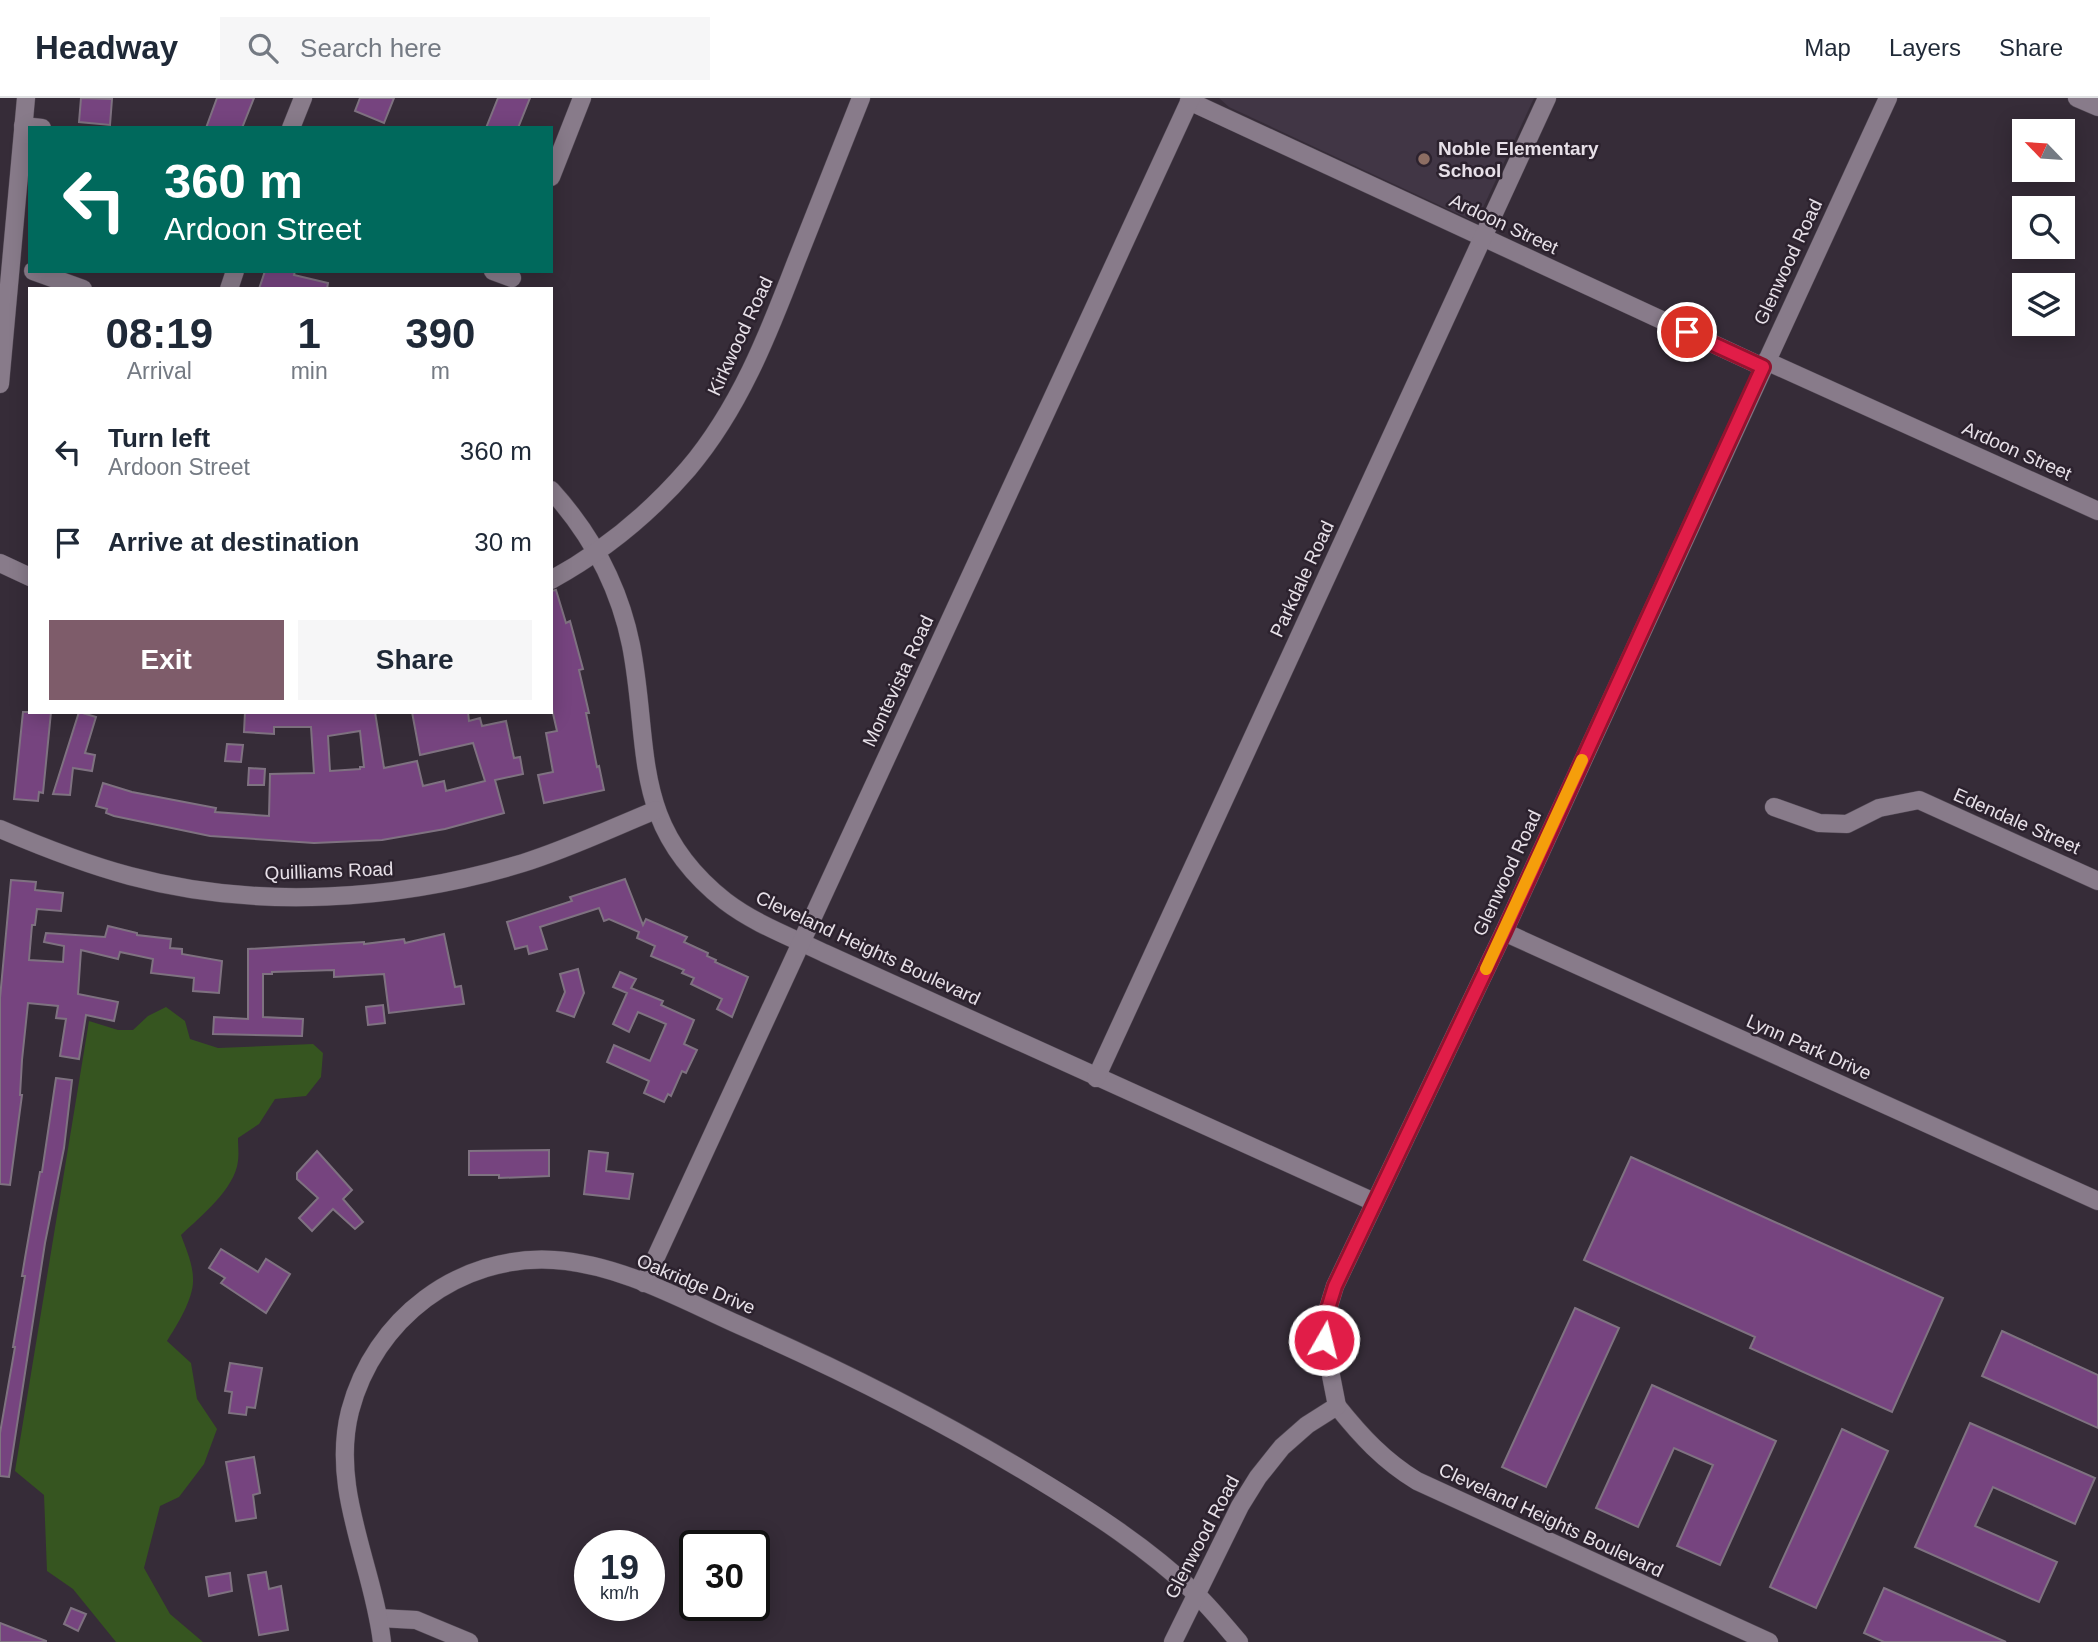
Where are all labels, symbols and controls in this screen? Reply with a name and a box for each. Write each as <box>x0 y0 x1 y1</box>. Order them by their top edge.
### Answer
search box <box>220 17 710 80</box>
text: Headway <box>35 29 178 66</box>
icon: search <box>244 29 282 67</box>
text: Search here <box>300 33 442 63</box>
text: Map <box>1804 34 1851 61</box>
text: Layers <box>1889 34 1961 61</box>
text: Share <box>1999 34 2063 61</box>
north arrow <box>2012 119 2076 182</box>
map controls <box>2012 119 2075 336</box>
place label: Noble Elementary School <box>1438 138 1599 181</box>
marker: Noble Elementary School <box>1416 151 1432 167</box>
icon: left <box>49 154 140 245</box>
text: 360 m <box>164 154 303 208</box>
street label: Ardoon Street <box>1446 190 1562 259</box>
street label: Glenwood Road <box>1750 196 1826 328</box>
button: search <box>2012 196 2075 259</box>
text: Ardoon Street <box>164 211 361 247</box>
street label: Kirkwood Road <box>703 273 777 399</box>
button: layers <box>2012 273 2075 336</box>
pin <box>1657 302 1717 362</box>
text: 08:19 <box>106 310 213 357</box>
text: 1 <box>297 310 321 357</box>
text: 390 <box>405 310 475 357</box>
icon: arrive <box>1668 313 1706 351</box>
text: Arrival <box>127 358 192 384</box>
text: min <box>291 358 328 384</box>
text: m <box>431 358 450 384</box>
street label: Ardoon Street <box>1959 418 2075 485</box>
text: Turn left <box>108 423 210 453</box>
icon: left <box>49 433 87 471</box>
text: 360 m <box>460 436 532 466</box>
text: Ardoon Street <box>108 454 250 480</box>
street label: Parkdale Road <box>1266 518 1338 640</box>
icon: arrive <box>49 524 87 562</box>
text: Arrive at destination <box>108 527 359 557</box>
text: 30 m <box>474 527 532 557</box>
street label: Montevista Road <box>858 612 938 750</box>
button: Exit <box>49 620 284 700</box>
button: Share <box>298 620 532 700</box>
street label: Edendale Street <box>1950 784 2084 859</box>
street label: Glenwood Road <box>1469 807 1545 939</box>
street label: Quilliams Road <box>264 858 394 884</box>
street label: Cleveland Heights Boulevard <box>753 887 983 1009</box>
street label: Lynn Park Drive <box>1743 1010 1875 1084</box>
street label: Oakridge Drive <box>634 1250 758 1318</box>
position arrow <box>1287 1303 1361 1377</box>
street label: Cleveland Heights Boulevard <box>1436 1459 1666 1581</box>
street label: Glenwood Road <box>1161 1472 1243 1602</box>
speed limit sign: 30 <box>679 1530 770 1621</box>
text: 19 <box>600 1547 639 1586</box>
text: km/h <box>600 1583 639 1603</box>

